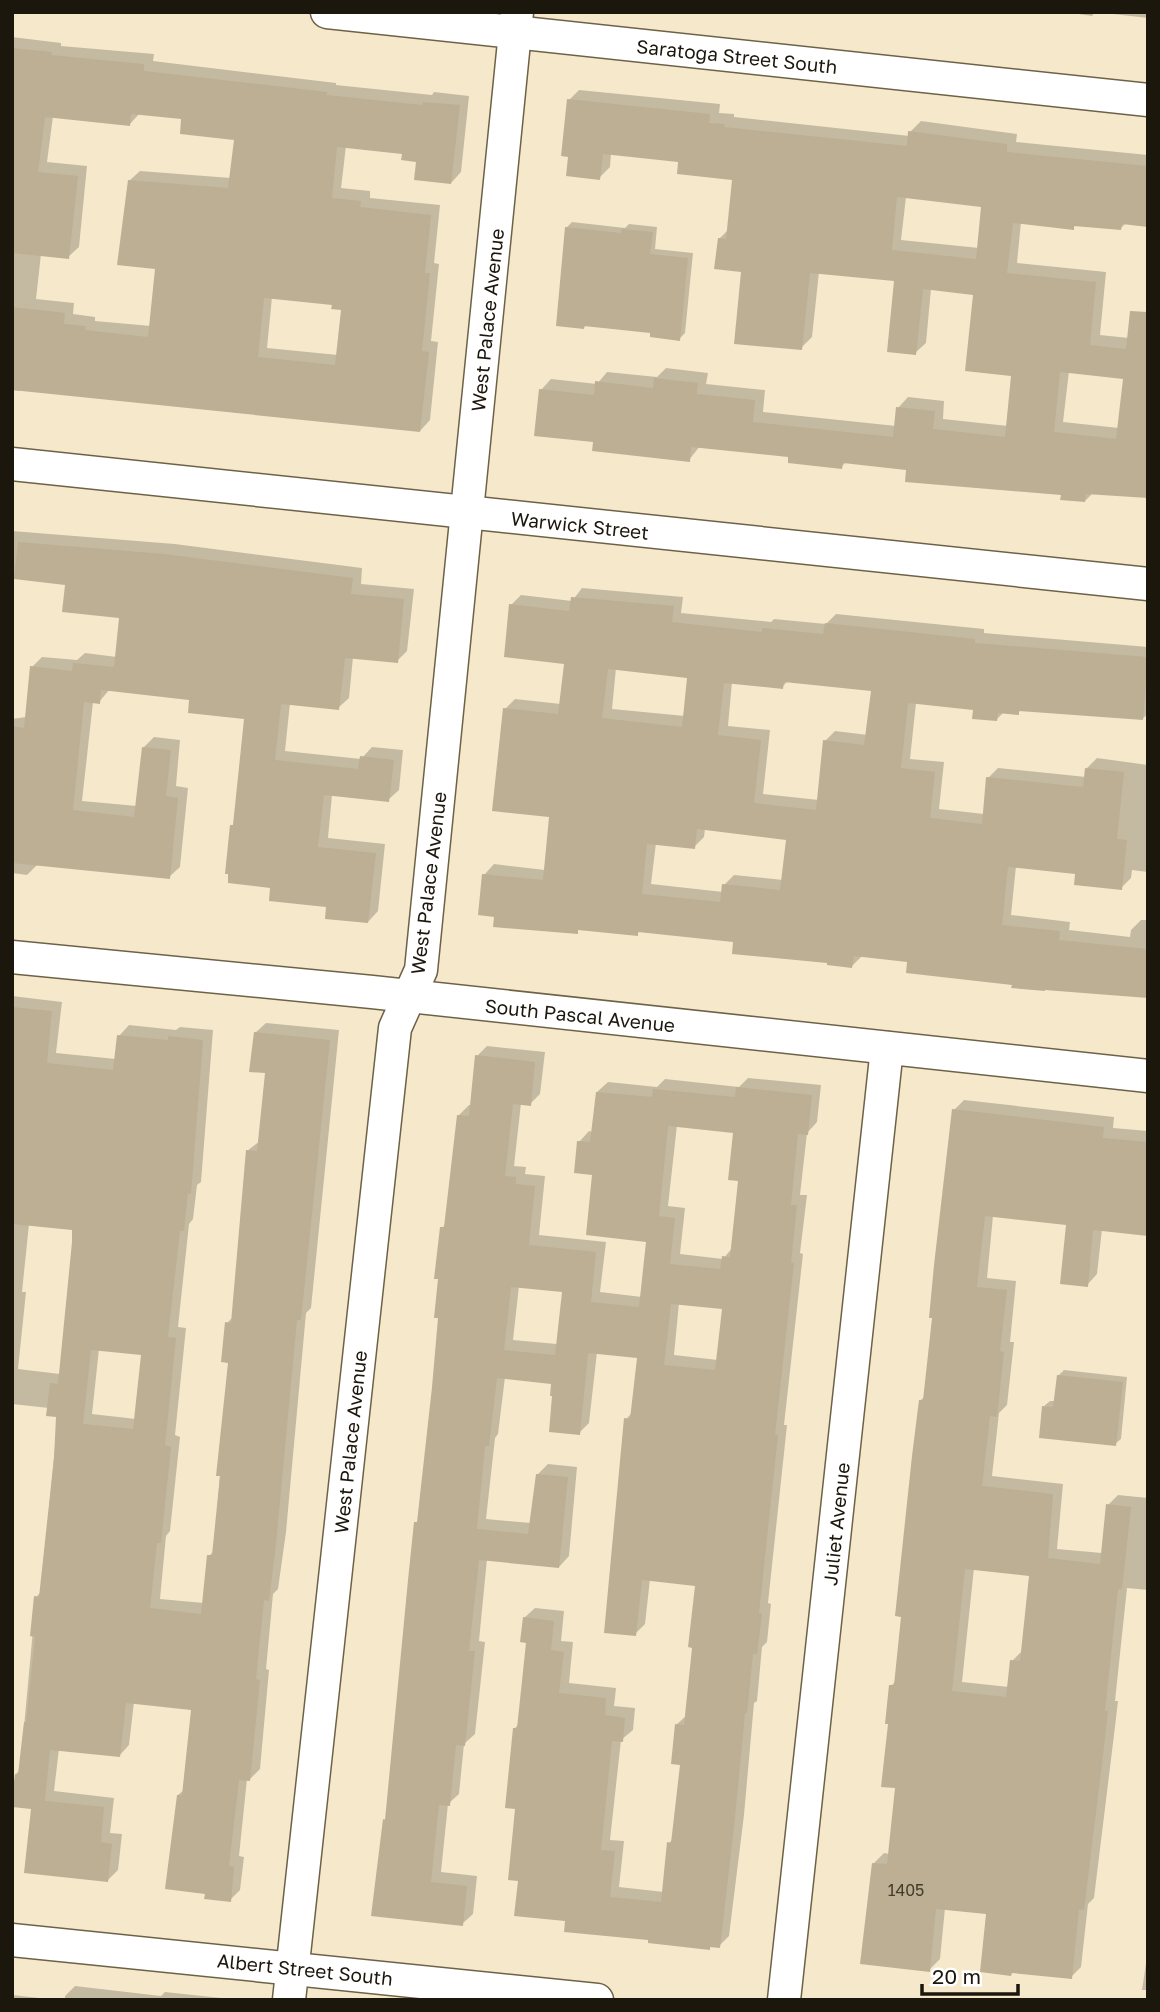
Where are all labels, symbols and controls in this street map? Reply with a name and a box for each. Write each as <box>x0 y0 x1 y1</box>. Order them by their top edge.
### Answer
street label: Saratoga Street South <box>635 34 839 78</box>
street label: West Palace Avenue <box>466 227 508 413</box>
street label: Warwick Street <box>510 506 650 544</box>
street label: West Palace Avenue <box>405 790 451 976</box>
street label: South Pascal Avenue <box>484 994 676 1036</box>
street label: West Palace Avenue <box>329 1349 371 1535</box>
street label: Juliet Avenue <box>818 1461 854 1587</box>
house number: 1405 <box>888 1880 924 1900</box>
street label: Albert Street South <box>216 1948 394 1990</box>
scale bar <box>922 1952 1018 1996</box>
text: 20 m <box>932 1963 981 1989</box>

